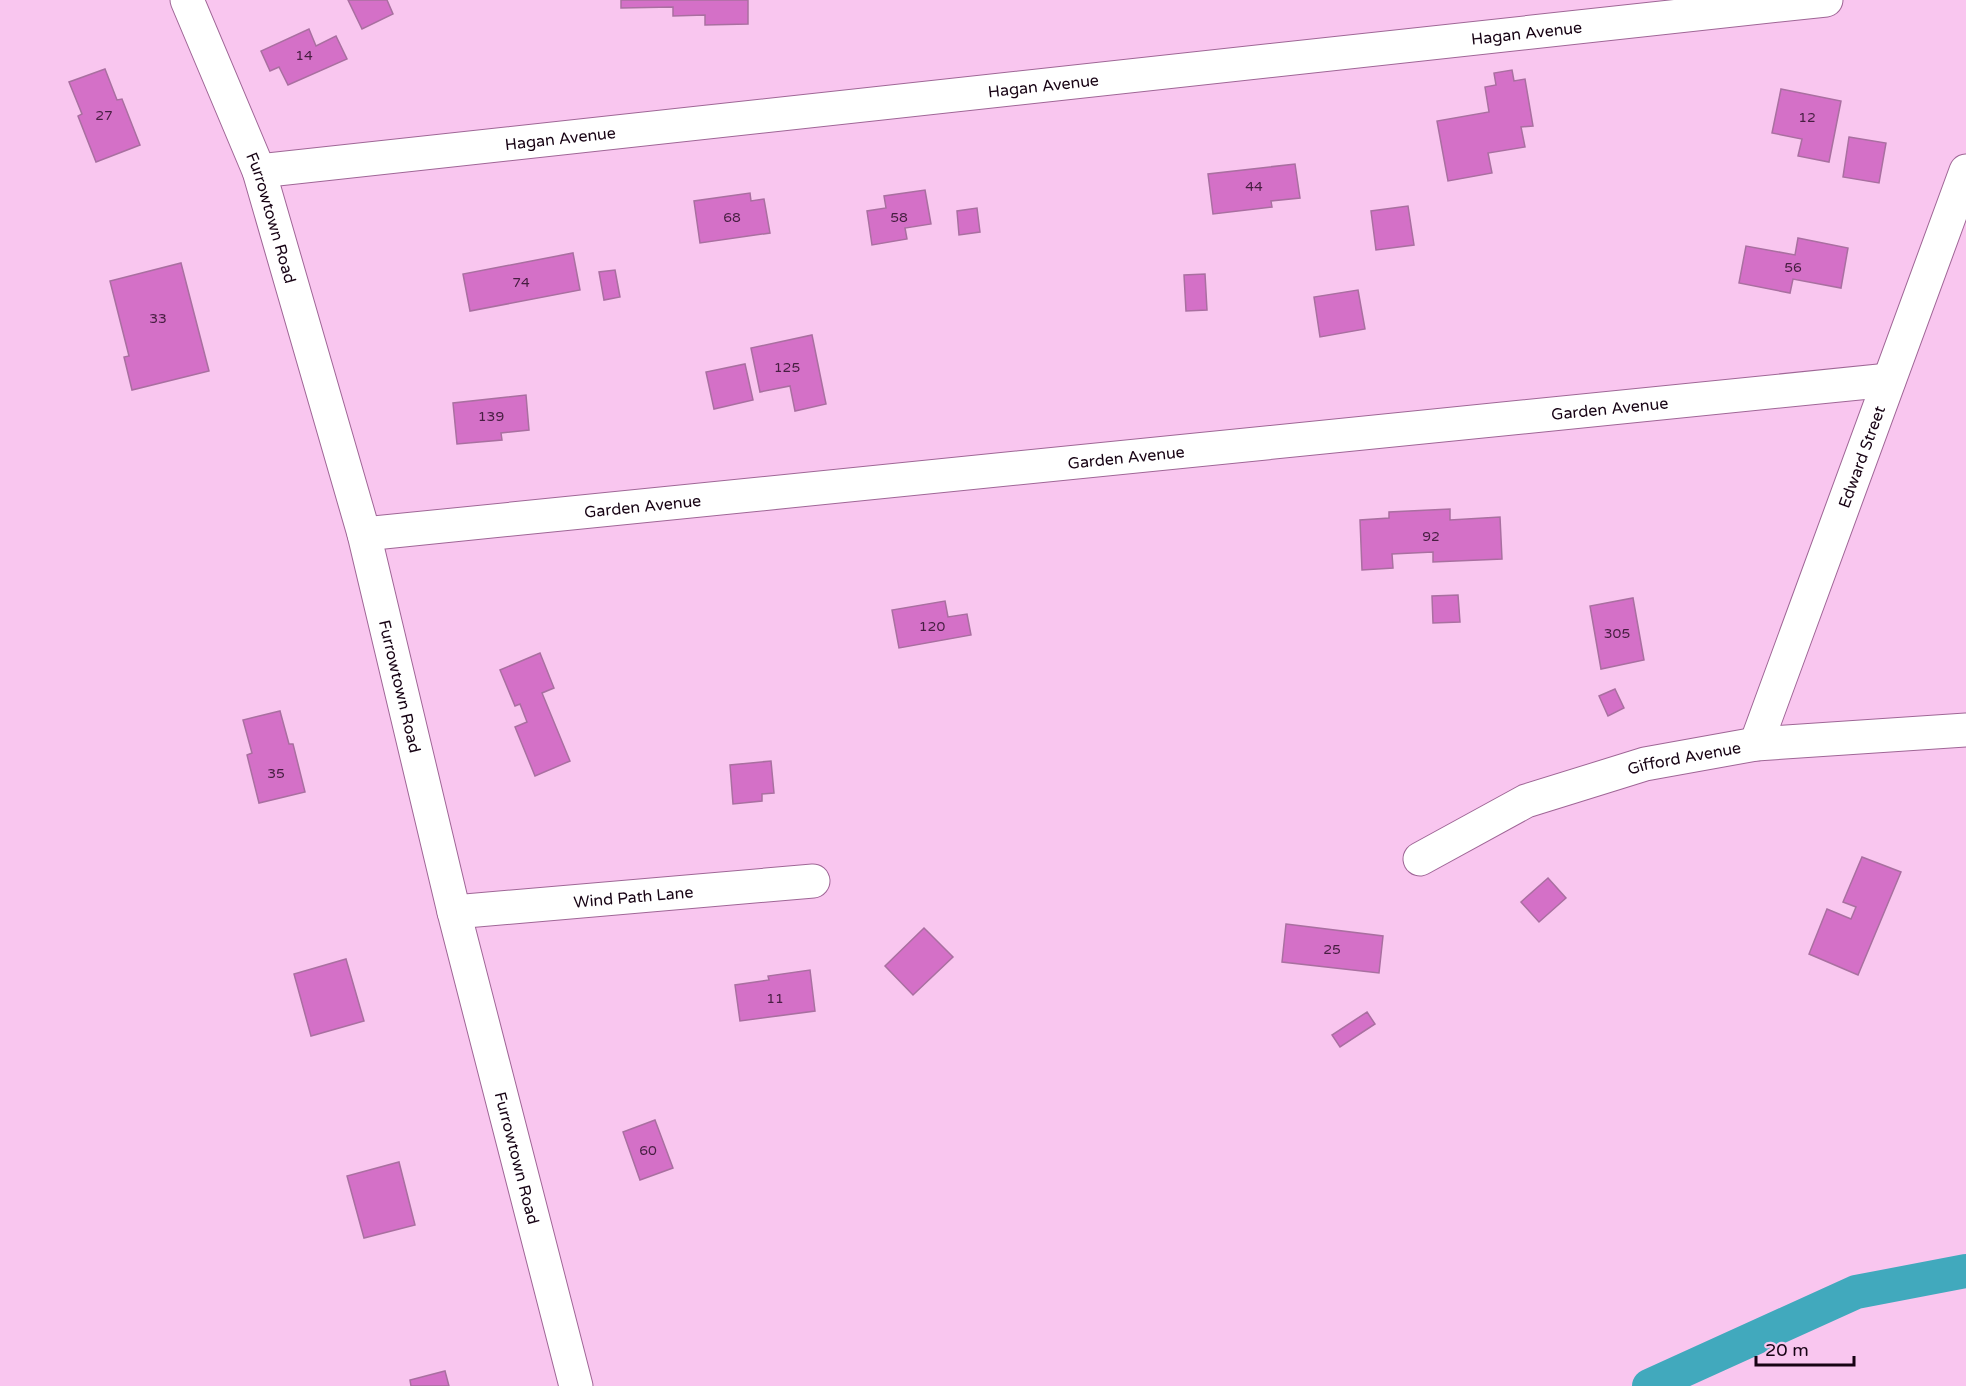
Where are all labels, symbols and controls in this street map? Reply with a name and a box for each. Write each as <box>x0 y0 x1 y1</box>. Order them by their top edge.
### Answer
street label: Hagan Avenue <box>1470 18 1583 50</box>
house number: 14 <box>295 47 313 64</box>
street label: Hagan Avenue <box>987 70 1100 102</box>
house number: 27 <box>95 107 113 124</box>
house number: 12 <box>1798 109 1816 126</box>
street label: Hagan Avenue <box>504 123 617 155</box>
street label: Furrowtown Road <box>241 149 300 286</box>
house number: 44 <box>1245 178 1263 195</box>
house number: 68 <box>723 209 741 226</box>
house number: 58 <box>890 209 908 226</box>
house number: 56 <box>1784 259 1802 276</box>
house number: 74 <box>512 274 530 291</box>
house number: 33 <box>149 310 167 327</box>
house number: 125 <box>774 359 800 376</box>
street label: Garden Avenue <box>1550 393 1669 425</box>
street label: Edward Street <box>1834 403 1890 511</box>
house number: 139 <box>478 408 504 425</box>
street label: Garden Avenue <box>1067 442 1186 474</box>
street label: Garden Avenue <box>583 491 702 523</box>
house number: 92 <box>1422 528 1440 545</box>
street label: Furrowtown Road <box>374 618 425 755</box>
house number: 120 <box>919 618 945 635</box>
house number: 305 <box>1604 625 1630 642</box>
street label: Gifford Avenue <box>1625 738 1743 780</box>
house number: 35 <box>267 765 285 782</box>
street label: Wind Path Lane <box>573 882 694 913</box>
house number: 25 <box>1323 941 1341 958</box>
house number: 11 <box>766 990 784 1007</box>
street label: Furrowtown Road <box>490 1090 543 1227</box>
house number: 60 <box>639 1142 657 1159</box>
scale bar <box>1756 1329 1854 1367</box>
text: 20 m <box>1765 1339 1809 1361</box>

